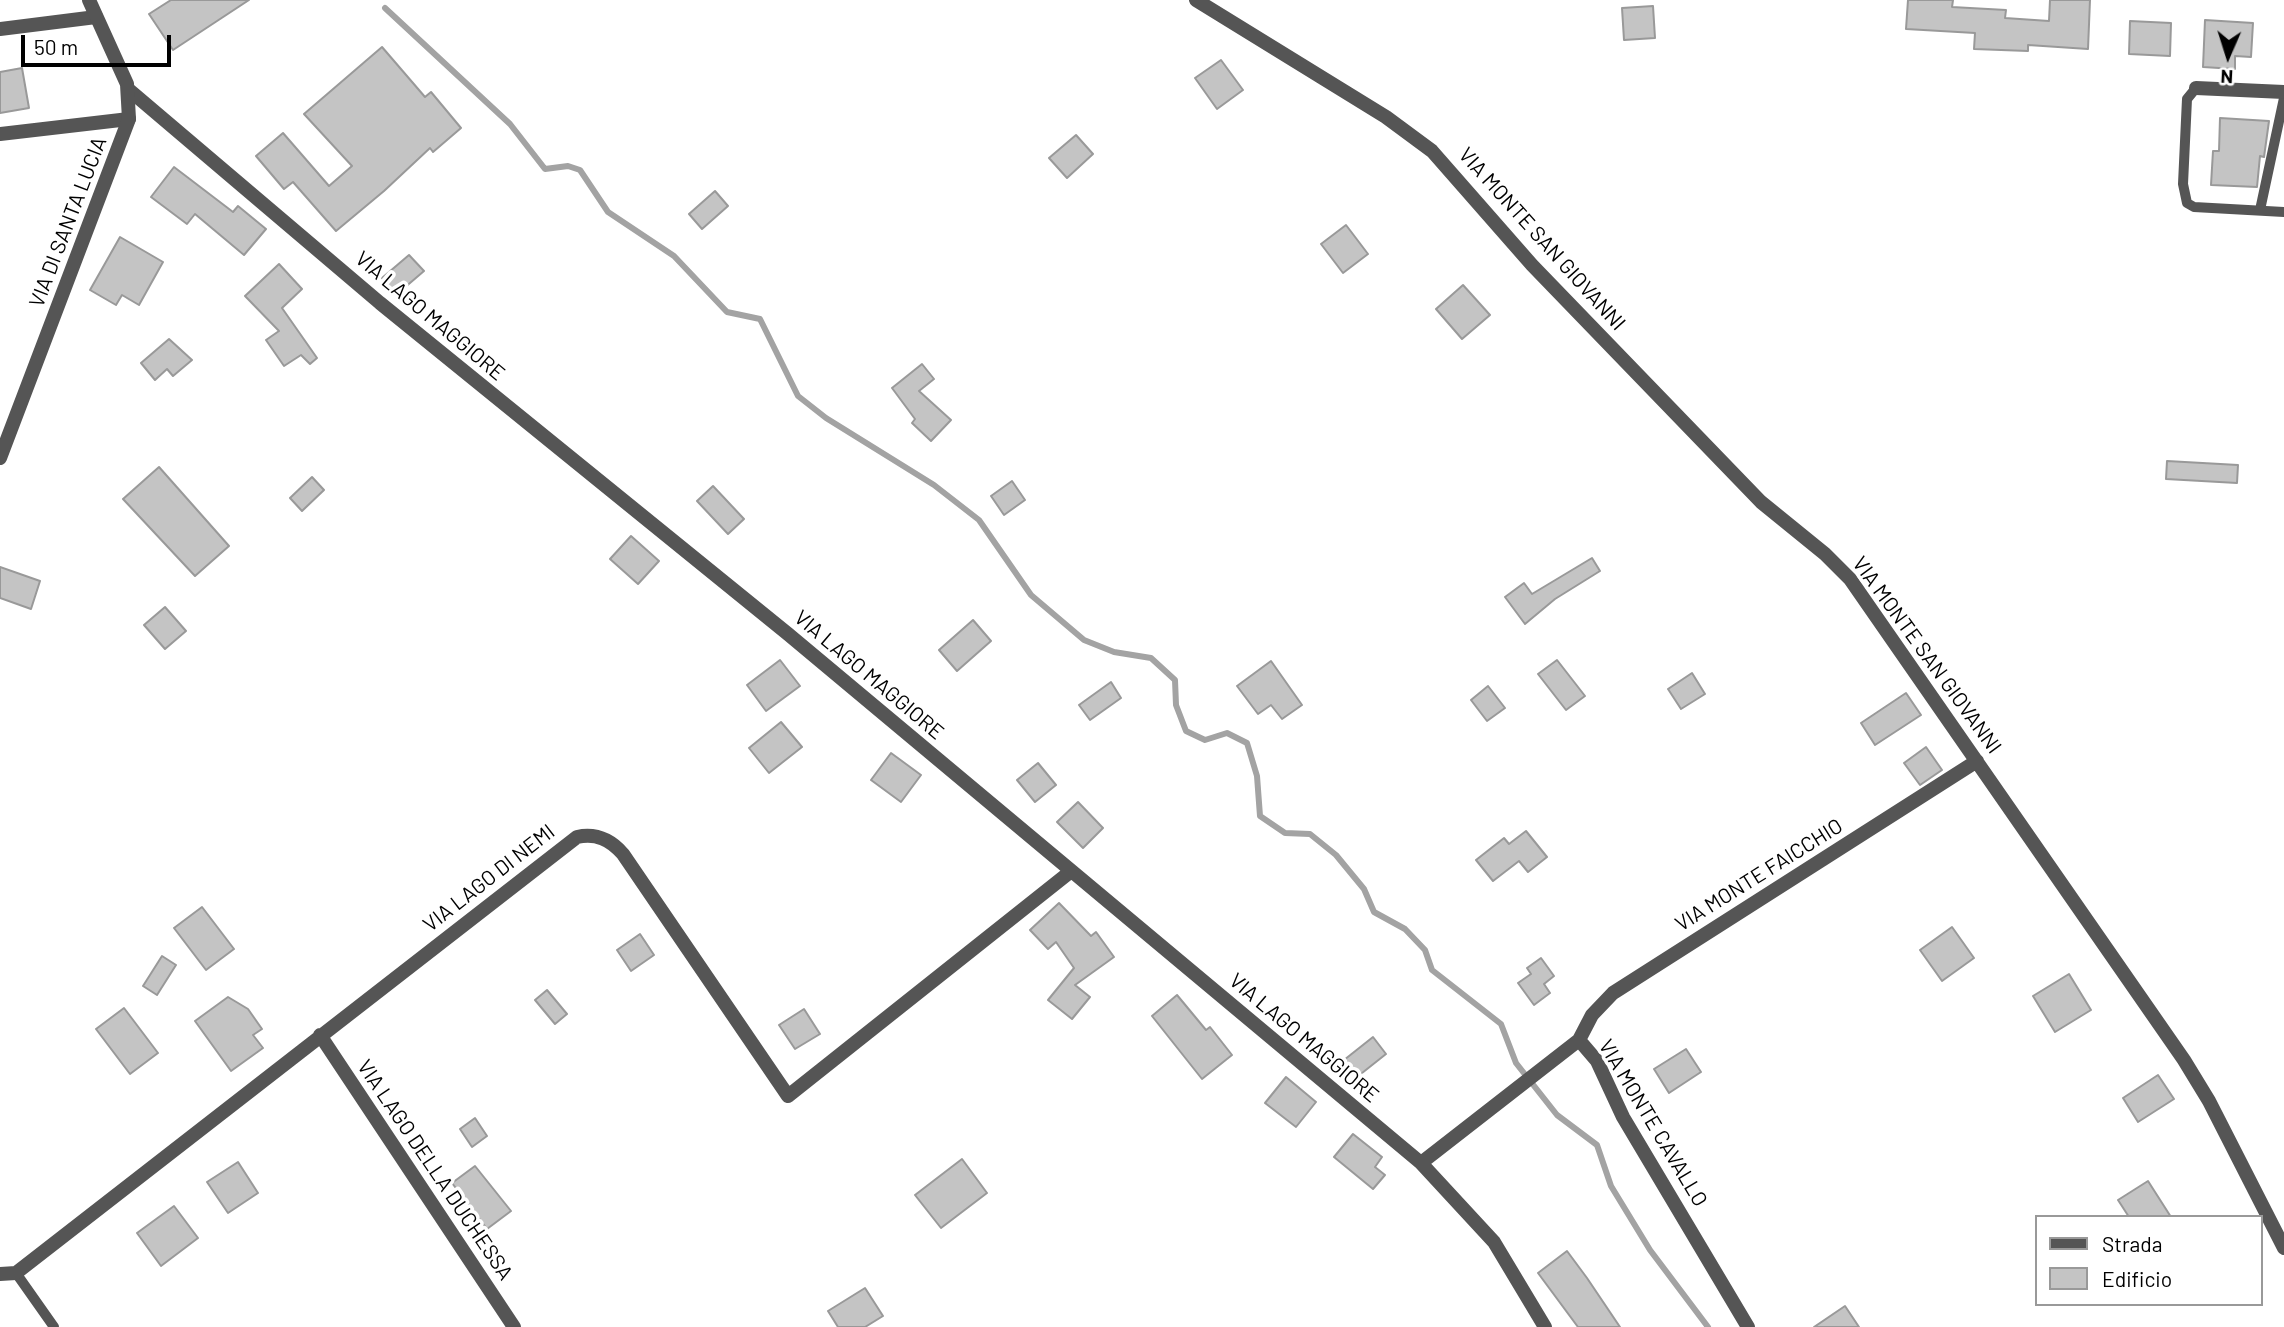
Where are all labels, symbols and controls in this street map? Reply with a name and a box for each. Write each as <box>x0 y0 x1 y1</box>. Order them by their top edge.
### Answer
scale bar <box>24 21 175 65</box>
north arrow <box>2193 21 2263 91</box>
text: 50 m <box>34 34 78 59</box>
text: N <box>2220 66 2234 89</box>
street label: VIA DI SANTA LUCIA <box>24 133 112 311</box>
street label: VIA MONTE SAN GIOVANNI <box>1453 142 1631 336</box>
street label: VIA LAGO MAGGIORE <box>350 246 510 386</box>
street label: VIA MONTE SAN GIOVANNI <box>1847 552 2007 758</box>
street label: VIA LAGO MAGGIORE <box>789 605 949 745</box>
street label: VIA MONTE FAICCHIO <box>1671 813 1847 937</box>
street label: VIA LAGO DI NEMI <box>418 819 560 937</box>
street label: VIA LAGO MAGGIORE <box>1224 968 1384 1108</box>
street label: VIA MONTE CAVALLO <box>1593 1035 1713 1211</box>
street label: VIA LAGO DELLA DUCHESSA <box>352 1055 518 1285</box>
legend <box>2036 1215 2263 1306</box>
text: Strada <box>2102 1231 2162 1256</box>
text: Edificio <box>2102 1266 2172 1291</box>

